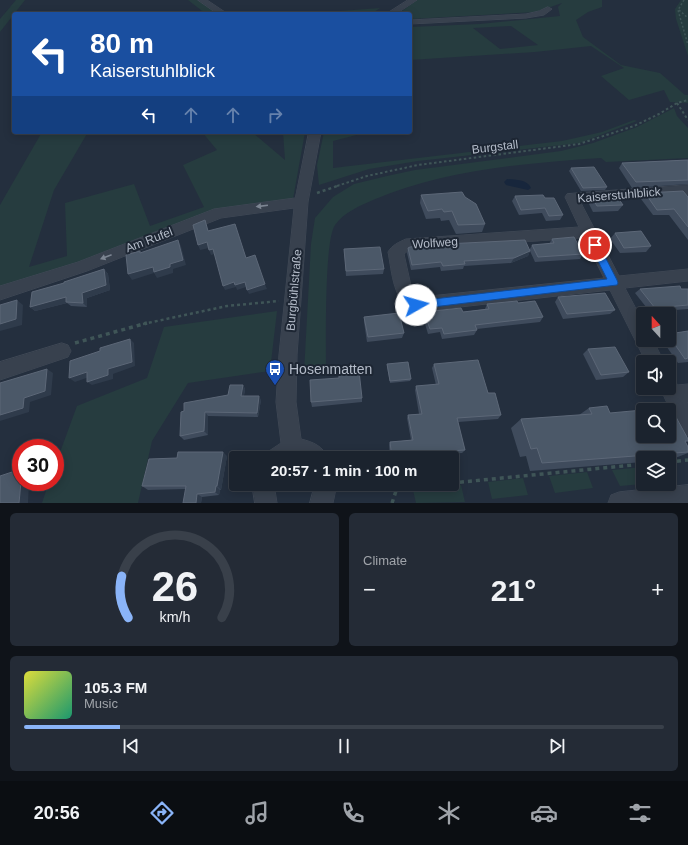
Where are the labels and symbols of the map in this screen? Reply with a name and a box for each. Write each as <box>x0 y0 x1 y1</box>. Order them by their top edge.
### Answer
street label: Burgstall <box>471 137 519 157</box>
street label: Kaiserstuhlblick <box>577 184 662 206</box>
one-way arrow <box>256 203 268 210</box>
street label: Am Rufel <box>123 225 175 255</box>
pin <box>578 228 612 262</box>
street label: Wolfweg <box>412 234 458 252</box>
street label: Burgbühlstraße <box>283 248 305 331</box>
one-way arrow <box>101 254 112 260</box>
position arrow <box>395 284 437 326</box>
north arrow <box>636 307 676 347</box>
bus stop icon: Hosenmatten <box>264 358 286 386</box>
place label: Hosenmatten <box>289 361 372 377</box>
speed limit sign: 30 <box>12 439 64 491</box>

